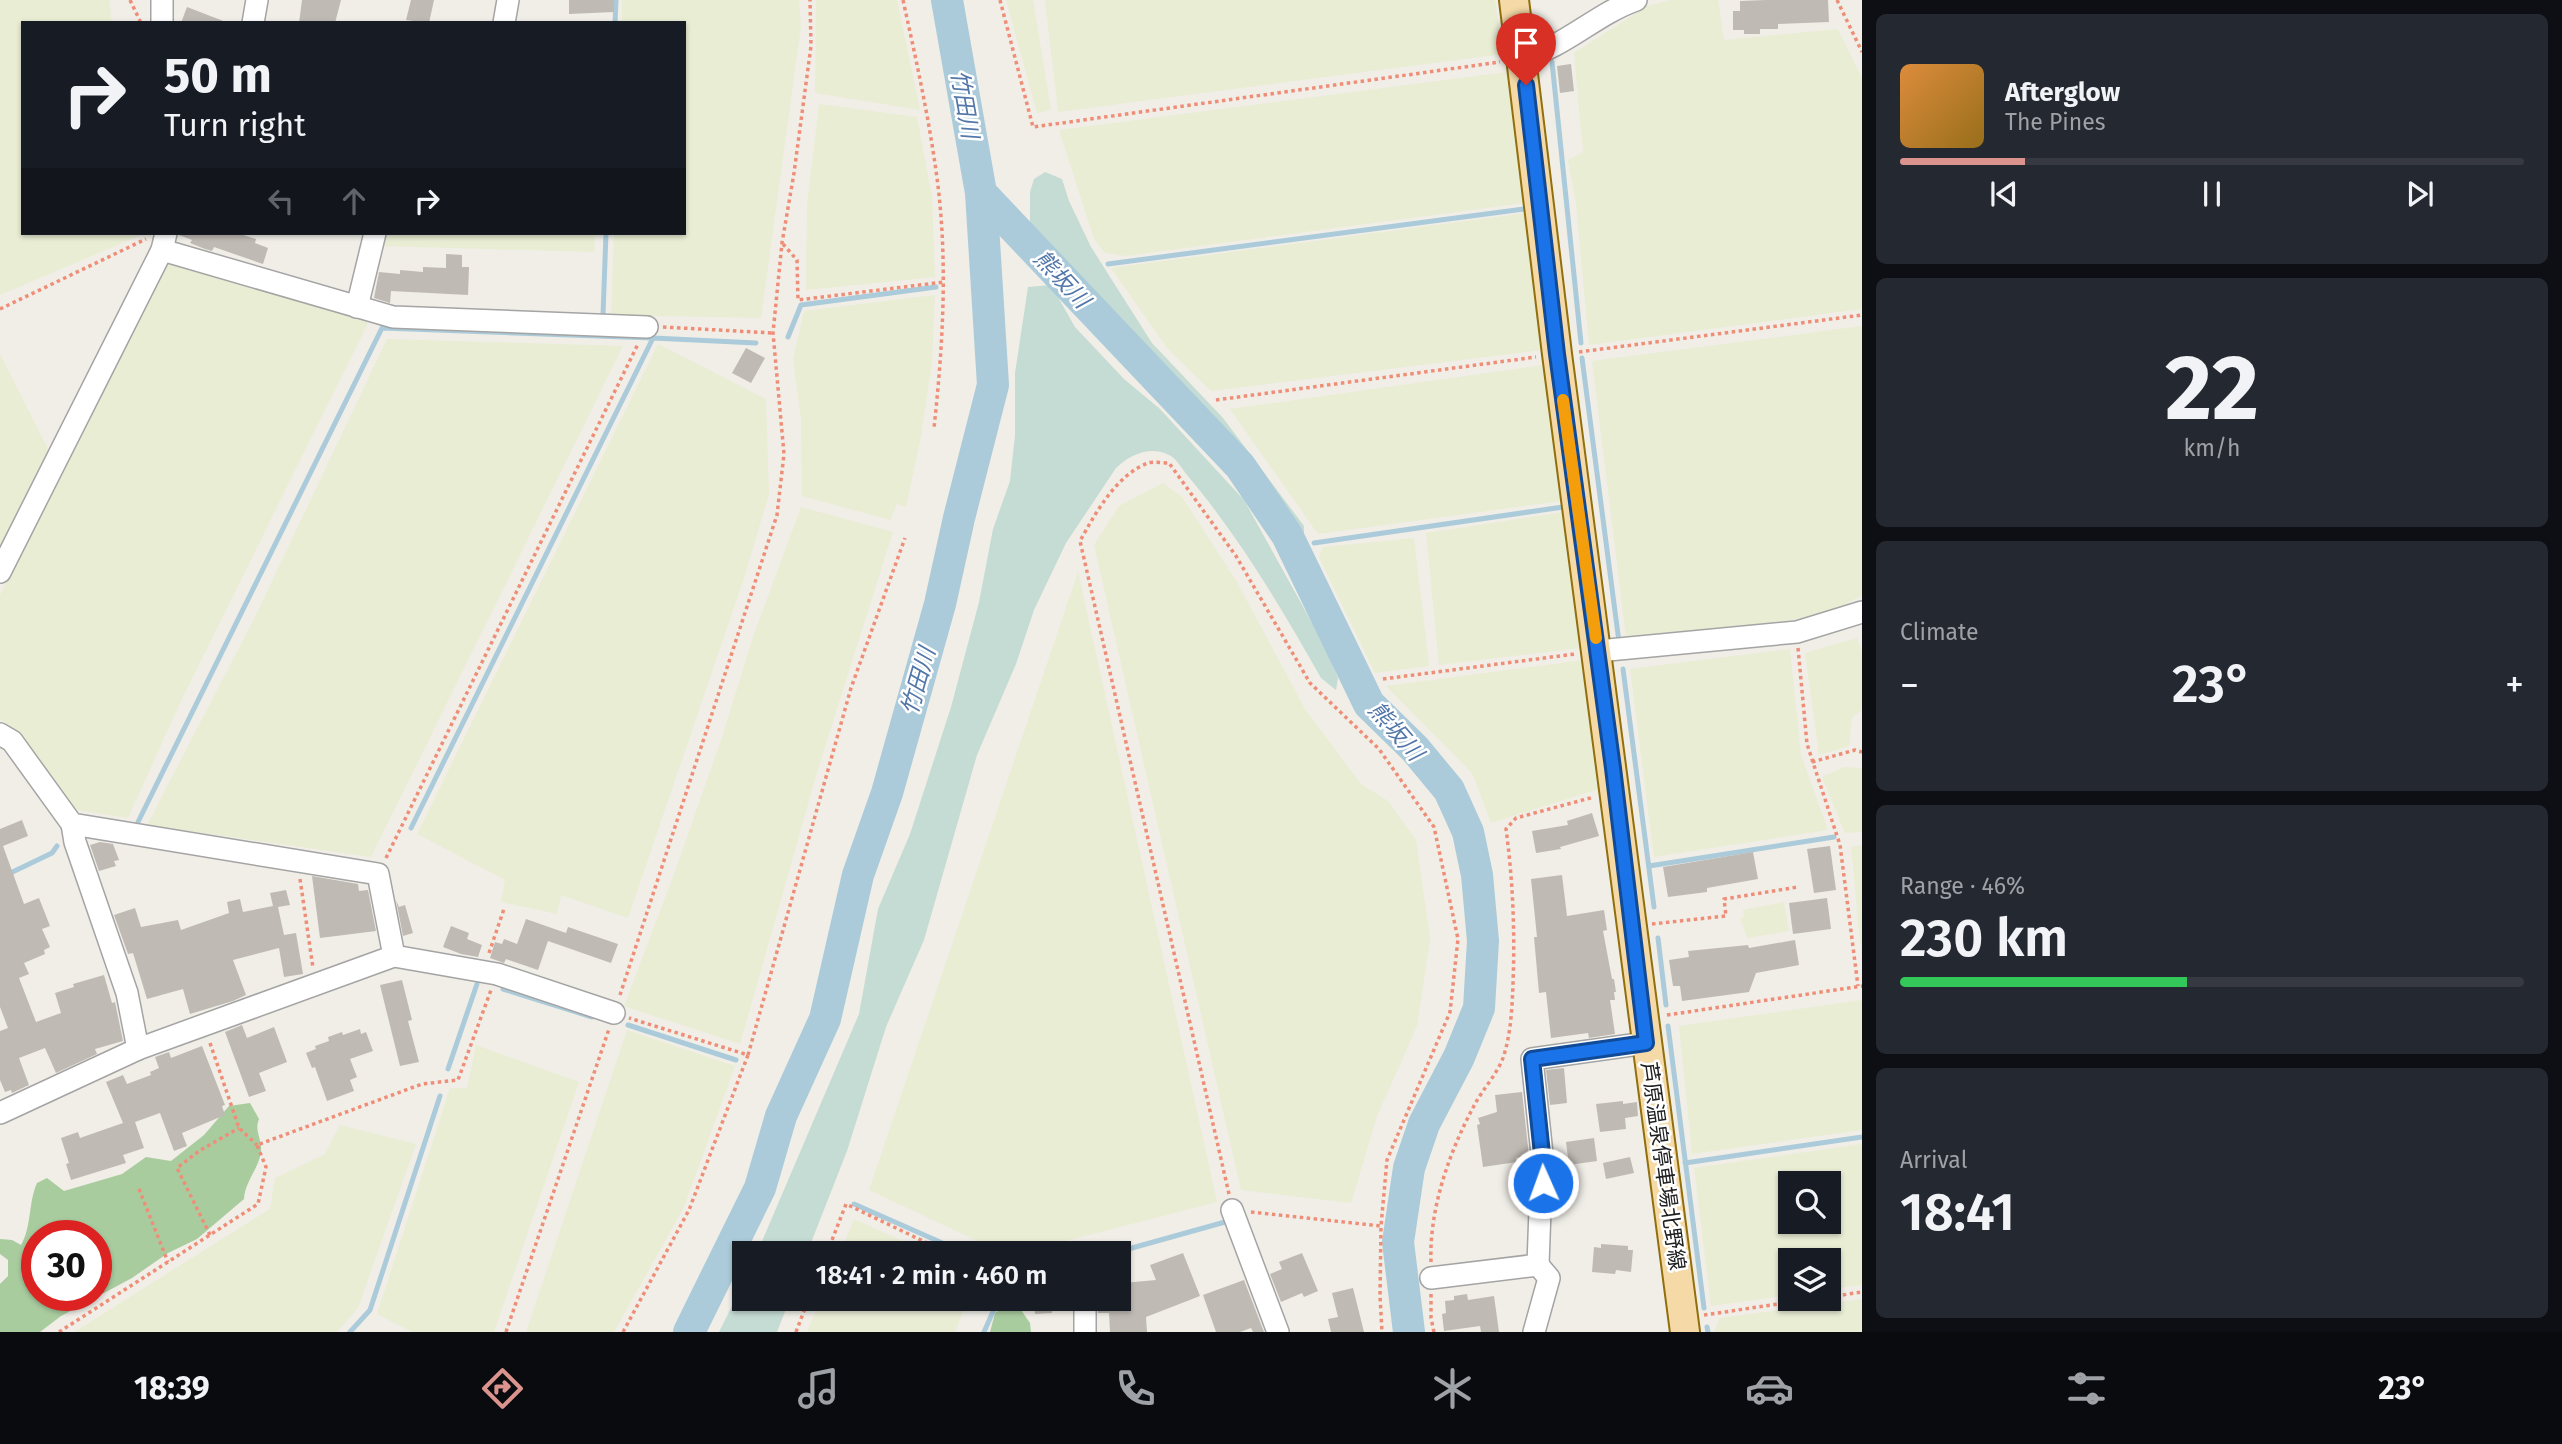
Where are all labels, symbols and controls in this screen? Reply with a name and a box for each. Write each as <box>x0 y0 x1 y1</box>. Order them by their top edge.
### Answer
pin <box>1496 13 1556 85</box>
icon: arrive <box>1507 24 1545 62</box>
text: 50 m <box>164 46 272 105</box>
icon: right <box>49 49 140 140</box>
water label: 竹田川 <box>945 68 985 143</box>
text: Afterglow <box>2005 77 2120 108</box>
text: Turn right <box>164 106 306 144</box>
text: The Pines <box>2005 108 2106 136</box>
icon: previous <box>1985 175 2023 213</box>
icon: pause <box>2193 175 2231 213</box>
icon: next <box>2401 175 2439 213</box>
icon: left <box>262 182 300 220</box>
icon: ahead <box>335 182 373 220</box>
icon: right <box>408 182 446 220</box>
water label: 熊坂川 <box>1028 244 1098 316</box>
text: 22 <box>2165 334 2259 443</box>
text: km/h <box>2184 434 2240 462</box>
text: Climate <box>1900 618 1979 646</box>
water label: 竹田川 <box>895 641 942 718</box>
text: 23° <box>2172 653 2252 716</box>
text: − <box>1900 662 1919 708</box>
text: + <box>2505 662 2524 708</box>
water label: 熊坂川 <box>1363 696 1431 768</box>
text: Range · 46% <box>1900 872 2025 900</box>
text: 230 km <box>1900 907 2068 970</box>
street label: 芦原温泉停車場北野線 <box>1636 1060 1690 1272</box>
position arrow <box>1506 1146 1580 1220</box>
text: Arrival <box>1900 1146 1967 1174</box>
map controls <box>1778 1171 1841 1311</box>
button: search <box>1778 1171 1841 1234</box>
text: 18:41 <box>1900 1181 2015 1244</box>
speed limit sign: 30 <box>21 1220 112 1311</box>
button: layers <box>1778 1248 1841 1311</box>
text: 18:41 · 2 min · 460 m <box>816 1260 1047 1291</box>
icon: directions <box>478 1364 527 1413</box>
icon: music <box>794 1364 843 1413</box>
icon: phone <box>1111 1364 1160 1413</box>
icon: climate <box>1428 1364 1477 1413</box>
icon: car <box>1745 1364 1794 1413</box>
icon: filters <box>2062 1364 2111 1413</box>
text: 18:39 <box>134 1369 210 1407</box>
text: 23° <box>2378 1369 2428 1407</box>

